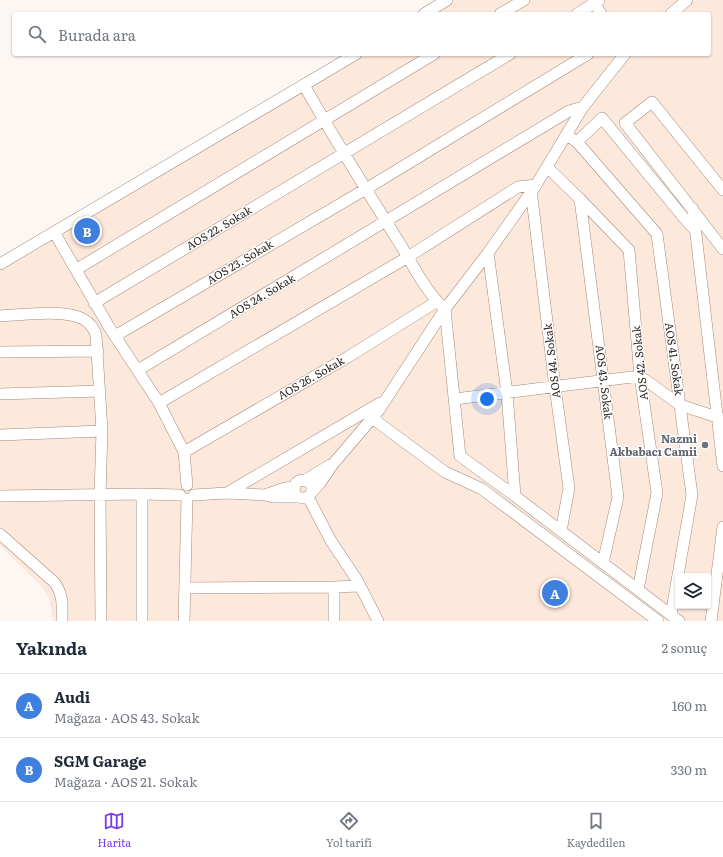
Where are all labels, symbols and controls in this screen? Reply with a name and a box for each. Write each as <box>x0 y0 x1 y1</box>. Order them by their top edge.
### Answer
search box <box>12 12 711 56</box>
icon: search <box>26 23 48 45</box>
text: Burada ara <box>58 23 136 46</box>
street label: AOS 22. Sokak <box>183 201 255 253</box>
pin: B <box>74 216 100 246</box>
street label: AOS 23. Sokak <box>203 235 276 287</box>
street label: AOS 24. Sokak <box>225 269 298 321</box>
street label: AOS 41. Sokak <box>662 321 688 397</box>
street label: AOS 44. Sokak <box>538 323 564 399</box>
street label: AOS 42. Sokak <box>627 325 651 401</box>
street label: AOS 43. Sokak <box>592 344 618 420</box>
street label: AOS 26. Sokak <box>274 351 347 403</box>
your location <box>477 389 497 409</box>
place label: Nazmi Akbabacı Camii <box>610 430 697 459</box>
marker: Nazmi Akbabacı Camii <box>700 440 710 450</box>
map controls <box>675 573 711 609</box>
button: layers <box>675 573 711 609</box>
pin: A <box>542 578 568 608</box>
text: Yakında <box>16 635 87 660</box>
text: 2 sonuç <box>661 638 707 657</box>
text: Audi <box>54 685 90 708</box>
text: A <box>24 696 34 715</box>
text: 160 m <box>672 696 707 715</box>
text: Mağaza · AOS 43. Sokak <box>54 708 200 727</box>
text: SGM Garage <box>54 749 146 772</box>
text: B <box>25 760 33 779</box>
text: 330 m <box>671 760 707 779</box>
text: Mağaza · AOS 21. Sokak <box>54 772 197 791</box>
tab: Harita <box>97 810 131 850</box>
tab: Yol tarifi <box>326 810 372 850</box>
tab: Kaydedilen <box>567 810 626 850</box>

